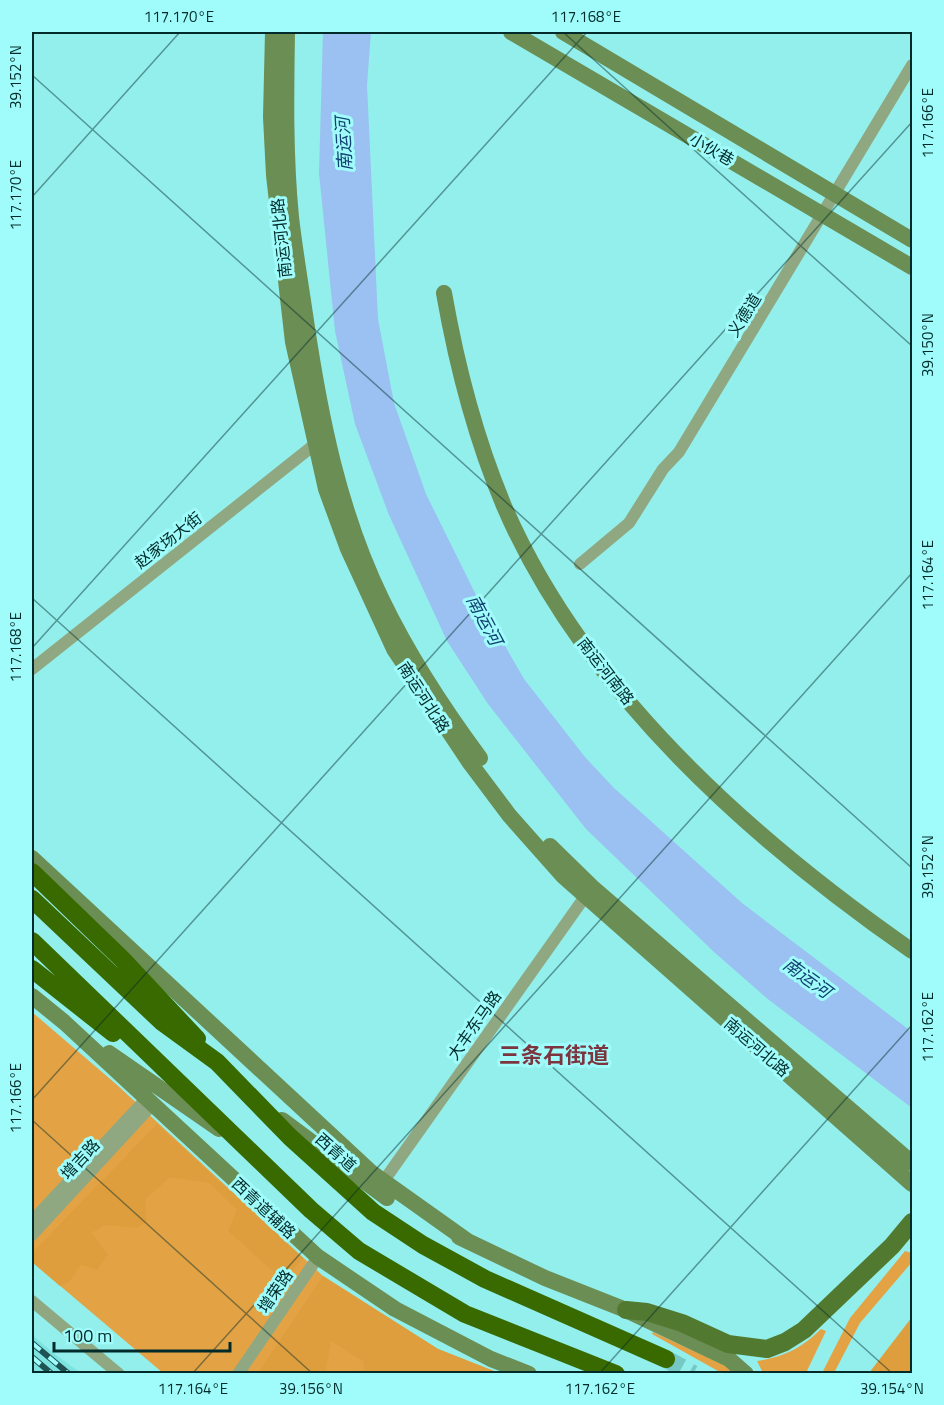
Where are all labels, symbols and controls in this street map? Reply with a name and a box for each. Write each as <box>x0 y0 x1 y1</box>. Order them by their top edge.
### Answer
text: 117.170°E <box>144 5 214 28</box>
text: 117.168°E <box>551 5 621 28</box>
text: 39.152°N <box>4 45 27 109</box>
text: 117.166°E <box>916 88 939 158</box>
water label: 南运河 <box>328 113 358 172</box>
street label: 小伙巷 <box>685 127 739 171</box>
text: 117.170°E <box>4 160 27 230</box>
street label: 南运河北路 <box>265 197 297 279</box>
street label: 义德道 <box>721 288 767 342</box>
text: 39.150°N <box>916 313 939 377</box>
street label: 赵家场大街 <box>129 506 207 574</box>
text: 117.164°E <box>916 540 939 610</box>
water label: 南运河 <box>460 590 510 653</box>
text: 117.168°E <box>4 612 27 682</box>
street label: 南运河南路 <box>572 632 640 710</box>
street label: 南运河北路 <box>392 657 456 737</box>
text: 39.152°N <box>916 835 939 899</box>
water label: 南运河 <box>778 951 839 1006</box>
street label: 大丰东马路 <box>441 985 507 1065</box>
text: 117.162°E <box>916 992 939 1062</box>
street label: 南运河北路 <box>719 1012 795 1082</box>
district label: 三条石街道 <box>499 1038 609 1072</box>
text: 117.166°E <box>4 1063 27 1133</box>
street label: 西青道 <box>310 1127 362 1177</box>
street label: 增吉路 <box>55 1133 105 1185</box>
street label: 西青道辅路 <box>227 1172 301 1244</box>
street label: 增荣路 <box>252 1264 298 1318</box>
scale bar <box>54 1315 230 1353</box>
text: 100 m <box>63 1322 112 1349</box>
text: 117.164°E <box>158 1377 228 1400</box>
text: 39.156°N <box>279 1377 343 1400</box>
text: 117.162°E <box>565 1377 635 1400</box>
text: 39.154°N <box>860 1377 924 1400</box>

